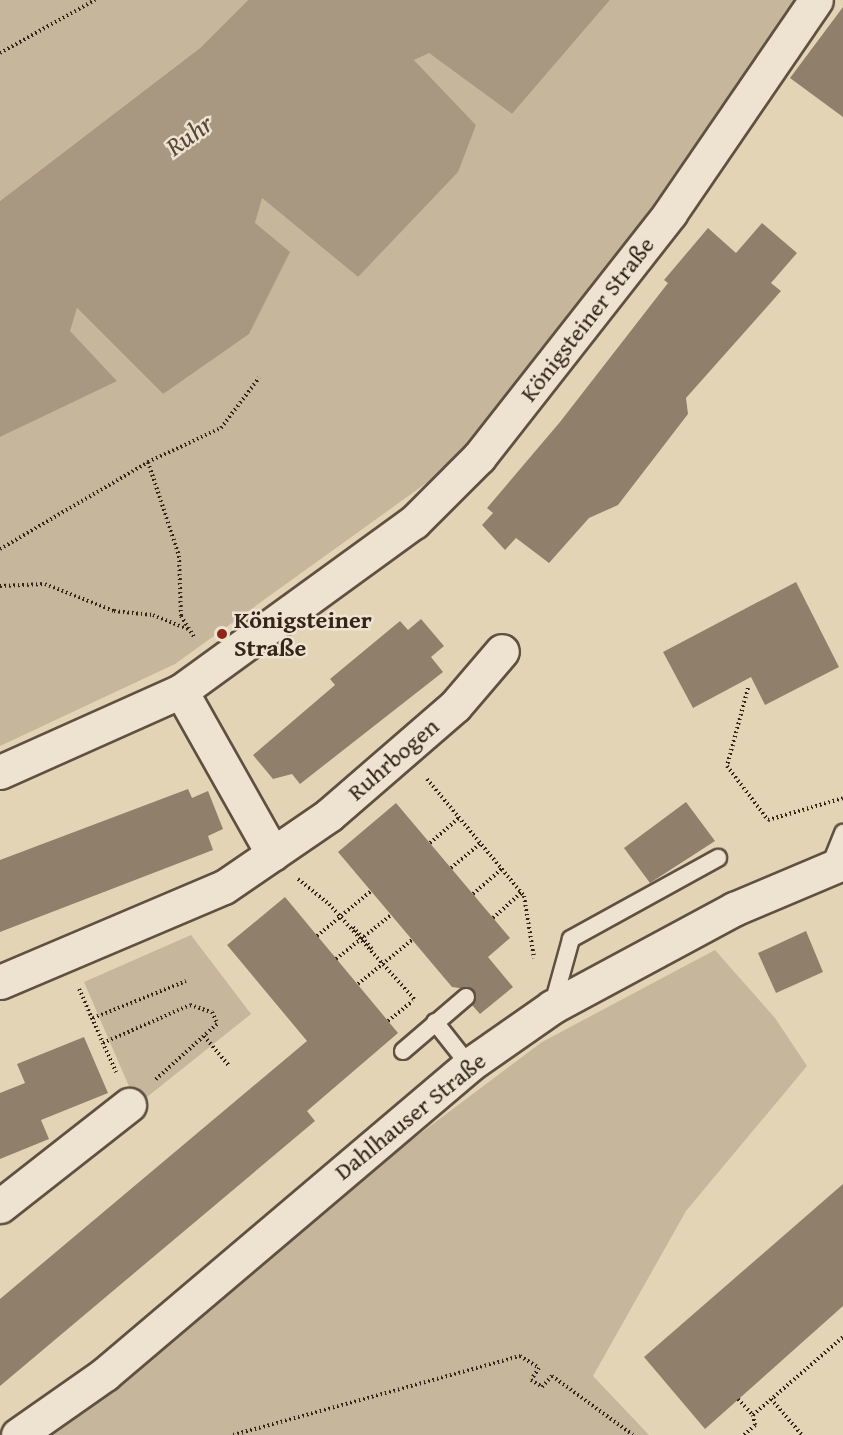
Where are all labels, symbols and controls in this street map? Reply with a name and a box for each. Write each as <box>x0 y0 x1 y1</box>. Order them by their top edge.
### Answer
water label: Ruhr <box>160 108 218 162</box>
street label: Königsteiner Straße <box>514 231 660 407</box>
place label: Königsteiner Straße <box>234 606 372 662</box>
marker: Königsteiner Straße <box>215 627 229 641</box>
street label: Ruhrbogen <box>341 712 445 806</box>
street label: Dahlhauser Straße <box>328 1046 492 1186</box>

